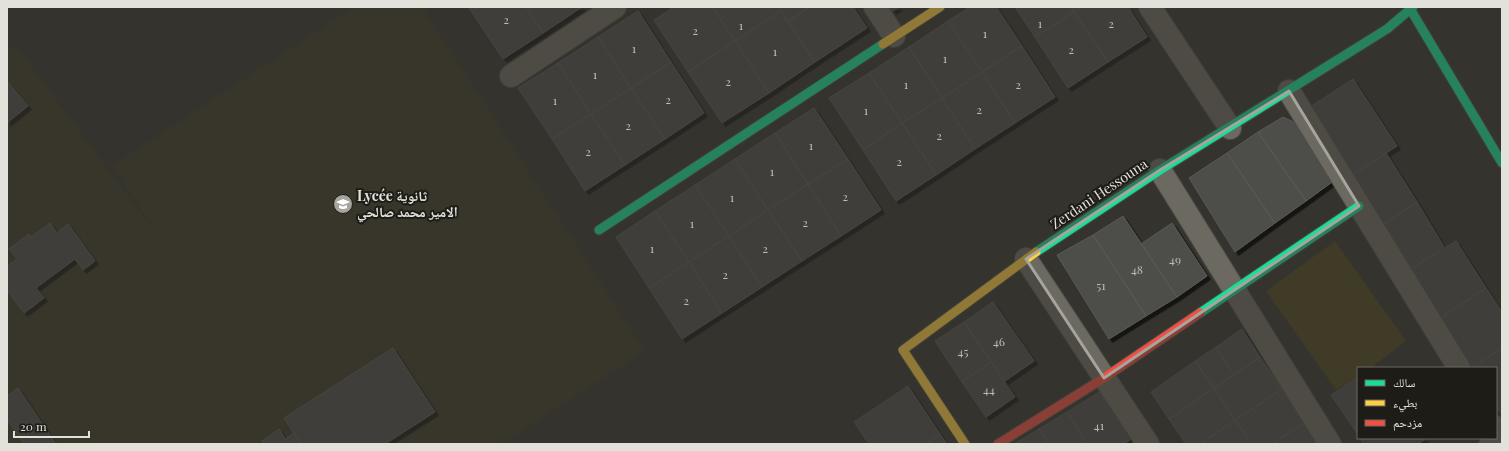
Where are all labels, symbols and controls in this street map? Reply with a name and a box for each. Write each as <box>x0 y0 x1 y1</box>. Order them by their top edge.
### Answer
house number: 2 <box>503 11 509 27</box>
house number: 1 <box>1038 15 1043 31</box>
house number: 2 <box>1108 15 1114 31</box>
house number: 1 <box>739 17 744 33</box>
house number: 2 <box>692 22 698 38</box>
house number: 1 <box>983 25 988 41</box>
house number: 1 <box>632 40 637 56</box>
house number: 2 <box>1068 41 1074 57</box>
house number: 1 <box>773 43 778 59</box>
house number: 1 <box>943 50 948 66</box>
house number: 1 <box>593 66 598 82</box>
house number: 2 <box>725 73 731 89</box>
house number: 1 <box>904 76 909 92</box>
house number: 2 <box>1015 76 1021 92</box>
house number: 2 <box>665 91 671 107</box>
house number: 1 <box>553 92 558 108</box>
house number: 2 <box>976 101 982 117</box>
house number: 1 <box>864 102 869 118</box>
house number: 2 <box>625 117 631 133</box>
house number: 2 <box>936 127 942 143</box>
house number: 1 <box>809 137 814 153</box>
house number: 2 <box>585 143 591 159</box>
house number: 2 <box>896 153 902 169</box>
street label: Zerdani Hessouna <box>1046 154 1151 233</box>
house number: 1 <box>770 163 775 179</box>
place label: Lycée ثانوية الامير محمد صالحي <box>357 186 458 223</box>
house number: 2 <box>842 188 848 204</box>
house number: 1 <box>730 189 735 205</box>
school or university icon: Lycée ثانوية الامير محمد صالحي <box>332 193 354 215</box>
house number: 2 <box>802 214 808 230</box>
house number: 1 <box>690 215 695 231</box>
house number: 1 <box>650 240 655 256</box>
house number: 2 <box>762 240 768 256</box>
house number: 49 <box>1169 251 1181 267</box>
house number: 48 <box>1131 261 1143 277</box>
house number: 2 <box>722 266 728 282</box>
house number: 51 <box>1096 277 1106 293</box>
house number: 2 <box>683 292 689 308</box>
house number: 46 <box>993 333 1005 349</box>
house number: 45 <box>958 343 968 359</box>
legend <box>1357 367 1497 439</box>
text: سالك <box>1393 374 1415 390</box>
house number: 44 <box>983 381 995 397</box>
text: بطيء <box>1393 394 1417 413</box>
scale bar <box>14 413 89 439</box>
text: مزدحم <box>1393 414 1422 431</box>
house number: 41 <box>1094 417 1105 433</box>
text: 20 m <box>20 418 47 434</box>

